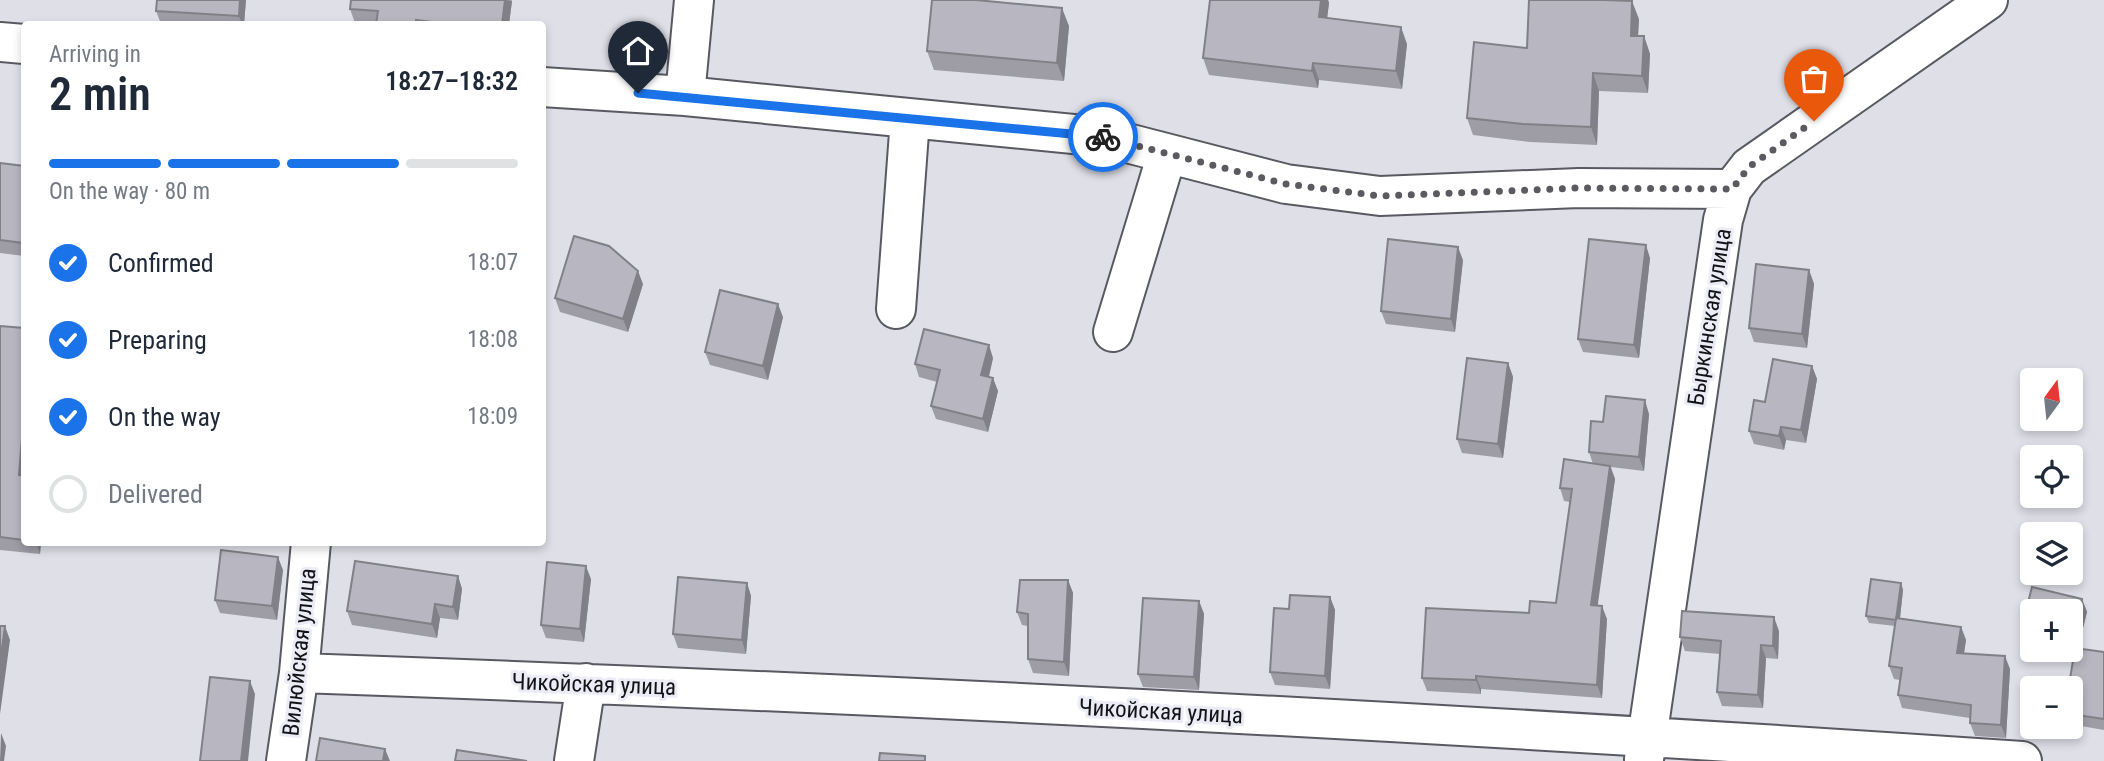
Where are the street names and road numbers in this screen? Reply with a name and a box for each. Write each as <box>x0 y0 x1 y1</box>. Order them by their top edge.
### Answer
street label: Быркинская улица <box>1682 227 1737 407</box>
street label: Вилюйская улица <box>277 567 322 737</box>
street label: Чикойская улица <box>511 668 677 701</box>
street label: Чикойская улица <box>1078 694 1244 729</box>

